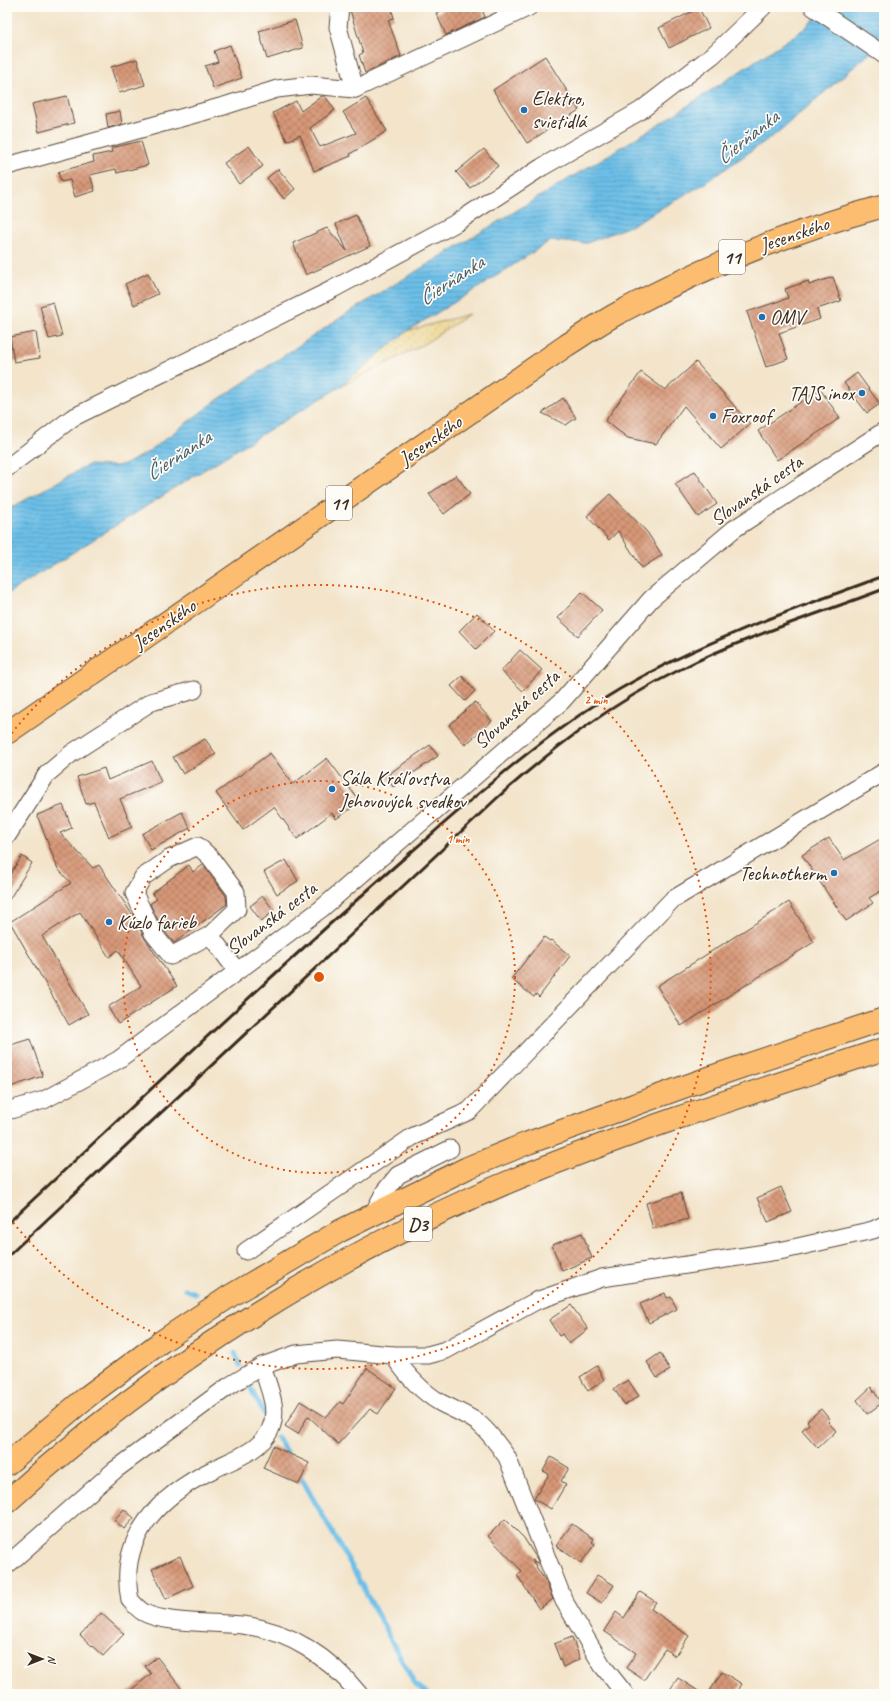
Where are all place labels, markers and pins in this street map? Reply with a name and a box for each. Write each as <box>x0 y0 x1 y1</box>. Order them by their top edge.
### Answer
place label: Elektro, svietidlá <box>532 86 588 134</box>
marker: Elektro, svietidlá <box>519 105 529 115</box>
place label: OMV <box>770 305 808 330</box>
marker: OMV <box>757 312 767 322</box>
place label: TAJS inox <box>789 381 856 406</box>
marker: TAJS inox <box>857 388 867 398</box>
place label: Foxroof <box>721 404 776 429</box>
marker: Foxroof <box>708 411 718 421</box>
place label: Sála Kráľovstva Jehovových svedkov <box>339 766 468 814</box>
marker: Sála Kráľovstva Jehovových svedkov <box>327 784 337 794</box>
place label: Technotherm <box>739 861 828 886</box>
marker: Technotherm <box>829 868 839 878</box>
place label: Kúzlo farieb <box>117 910 197 935</box>
marker: Kúzlo farieb <box>104 917 114 927</box>
centre of rings <box>312 970 326 984</box>

